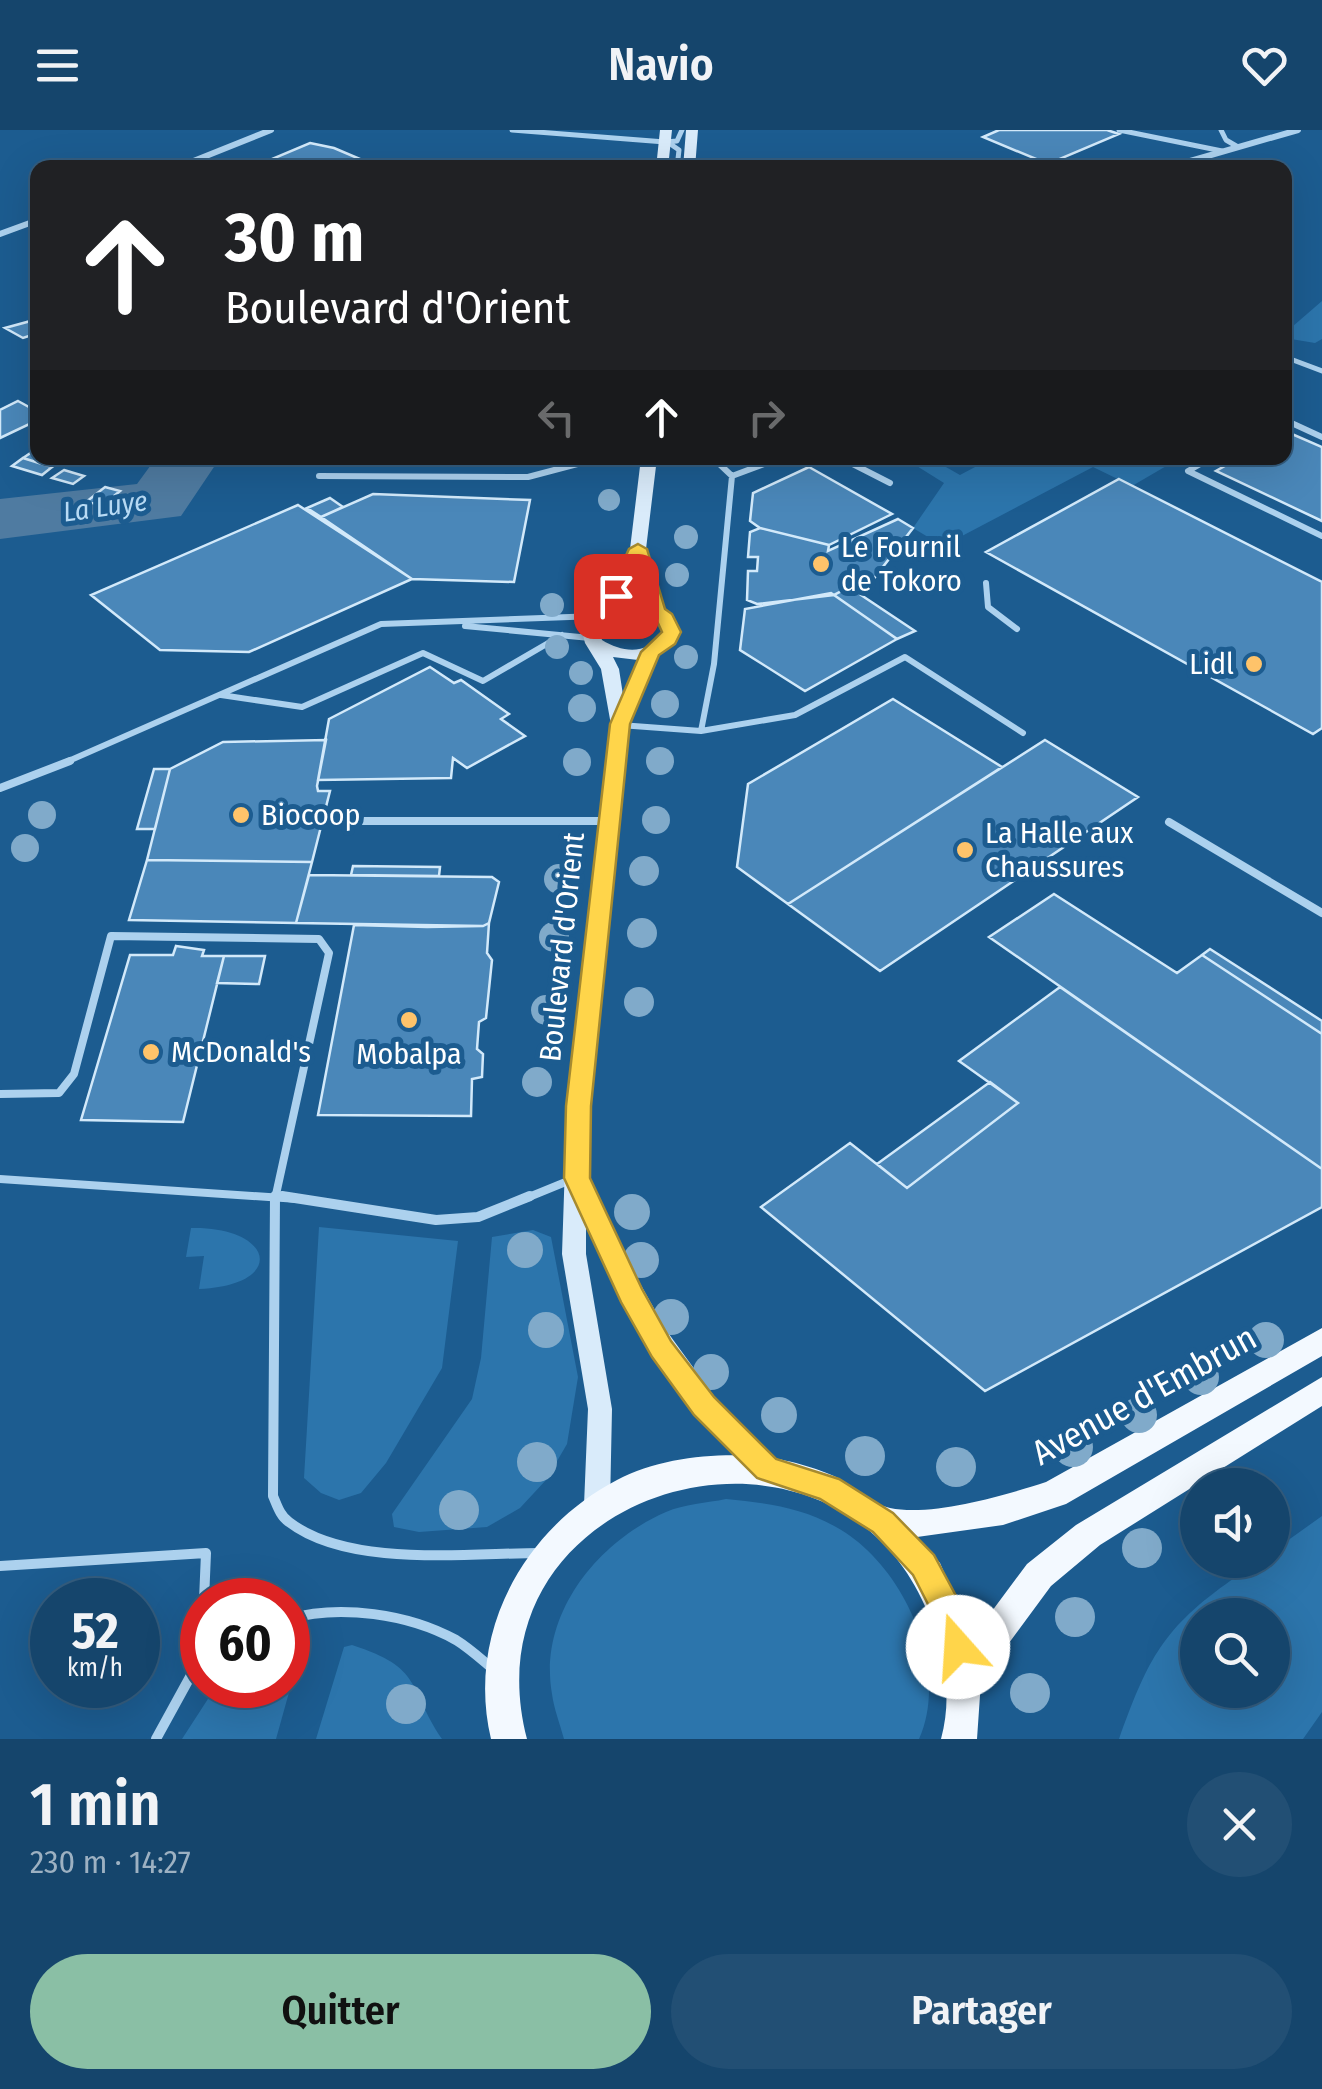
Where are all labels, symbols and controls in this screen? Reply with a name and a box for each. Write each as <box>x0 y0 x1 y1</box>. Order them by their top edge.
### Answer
icon: menu <box>30 38 85 93</box>
text: Navio <box>608 38 714 92</box>
icon: heart <box>1237 38 1292 93</box>
text: 30 m <box>225 196 364 280</box>
icon: ahead <box>60 200 190 330</box>
text: Boulevard d'Orient <box>225 281 570 335</box>
icon: left <box>529 390 584 445</box>
icon: ahead <box>634 390 689 445</box>
icon: right <box>739 390 794 445</box>
water label: La Luye <box>61 484 149 529</box>
place label: Le Fournil de Tokoro <box>841 529 962 599</box>
marker: Le Fournil de Tokoro <box>810 553 832 575</box>
pin <box>574 554 659 639</box>
icon: arrive <box>589 569 644 624</box>
place label: Lidl <box>1189 646 1234 682</box>
marker: Lidl <box>1243 653 1265 675</box>
place label: Biocoop <box>261 797 361 833</box>
marker: Biocoop <box>230 804 252 826</box>
place label: La Halle aux Chaussures <box>985 815 1134 885</box>
street label: Boulevard d'Orient <box>532 830 592 1063</box>
marker: La Halle aux Chaussures <box>954 839 976 861</box>
marker: Mobalpa <box>398 1009 420 1031</box>
place label: McDonald's <box>171 1034 311 1070</box>
place label: Mobalpa <box>356 1036 462 1072</box>
marker: McDonald's <box>140 1041 162 1063</box>
street label: Avenue d'Embrun <box>1025 1316 1263 1474</box>
map controls <box>1180 1468 1290 1708</box>
button: sound <box>1180 1468 1290 1578</box>
speed limit sign: 60 <box>180 1578 310 1708</box>
position arrow <box>906 1595 1010 1699</box>
button: search <box>1180 1598 1290 1708</box>
text: 52 <box>71 1601 119 1661</box>
text: km/h <box>67 1653 123 1683</box>
text: 1 min <box>30 1769 161 1841</box>
button: close <box>1187 1772 1292 1877</box>
text: 230 m · 14:27 <box>30 1843 191 1881</box>
button: Quitter <box>30 1954 651 2069</box>
button: Partager <box>671 1954 1292 2069</box>

